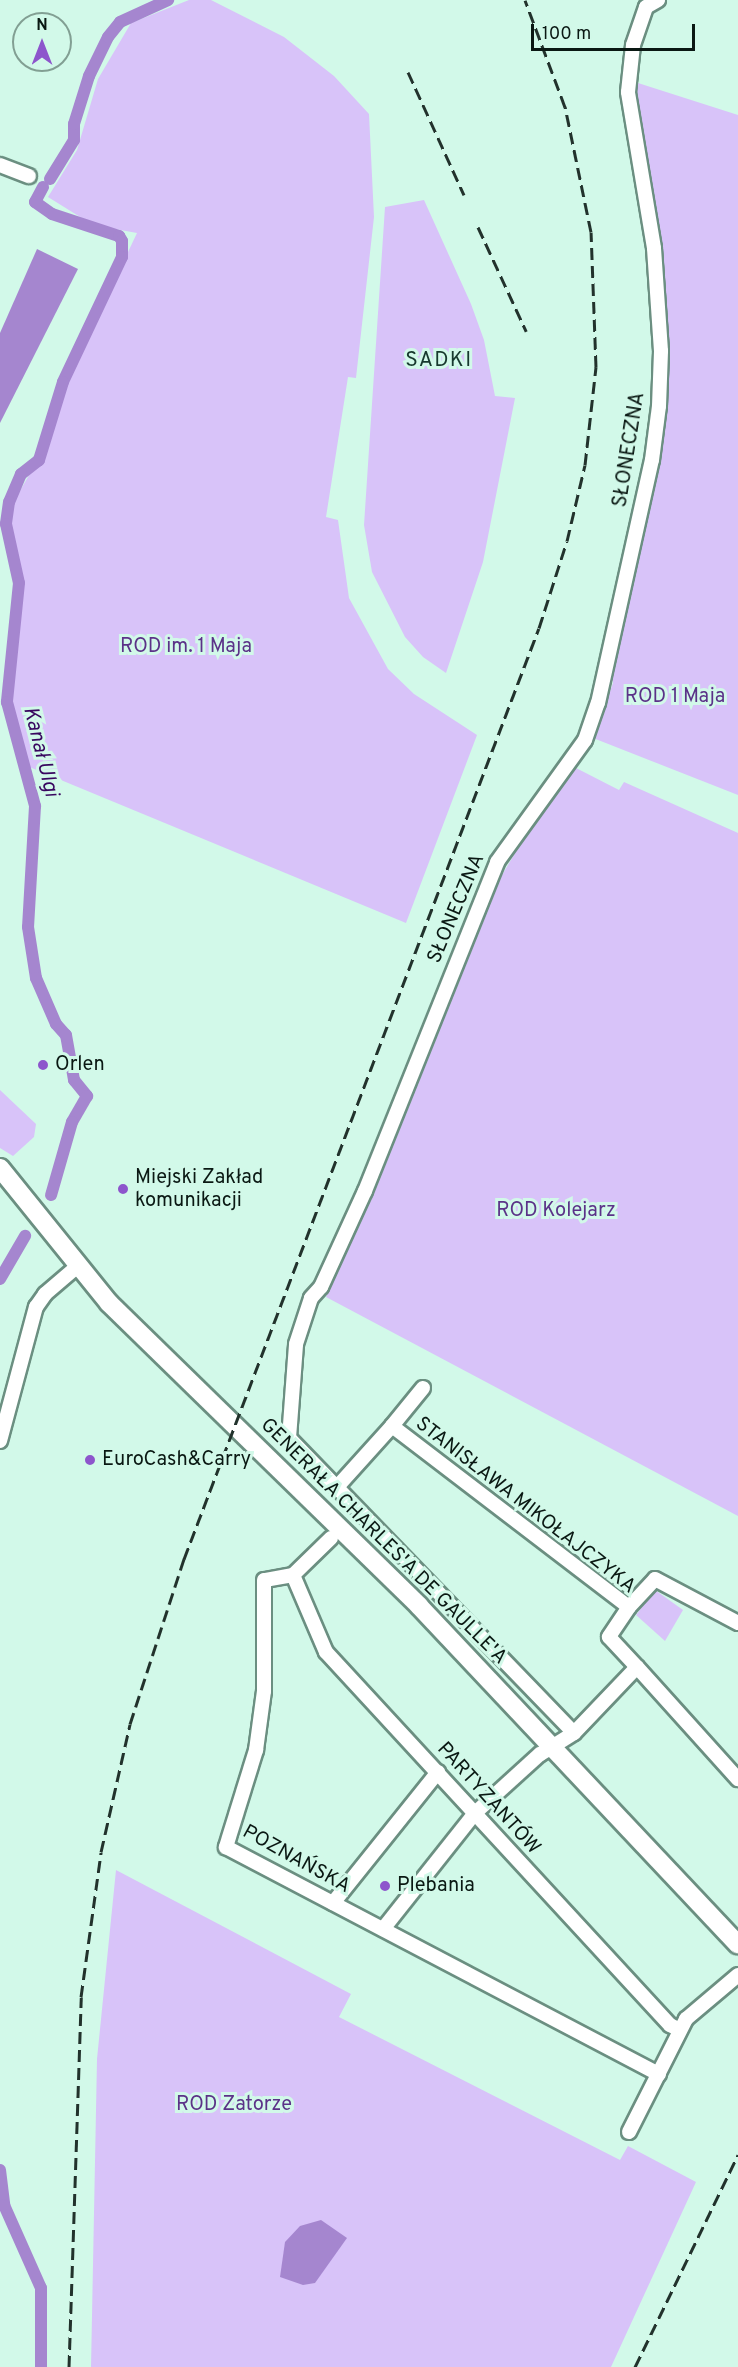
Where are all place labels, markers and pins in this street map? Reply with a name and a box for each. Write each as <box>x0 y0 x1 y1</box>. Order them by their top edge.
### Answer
place label: Orlen <box>55 1053 105 1077</box>
marker: Orlen <box>36 1058 50 1072</box>
place label: Miejski Zakład komunikacji <box>135 1166 263 1213</box>
marker: Miejski Zakład komunikacji <box>116 1182 130 1196</box>
place label: EuroCash&Carry <box>102 1448 251 1472</box>
marker: EuroCash&Carry <box>83 1453 97 1467</box>
place label: Plebania <box>397 1874 475 1898</box>
marker: Plebania <box>378 1879 392 1893</box>

